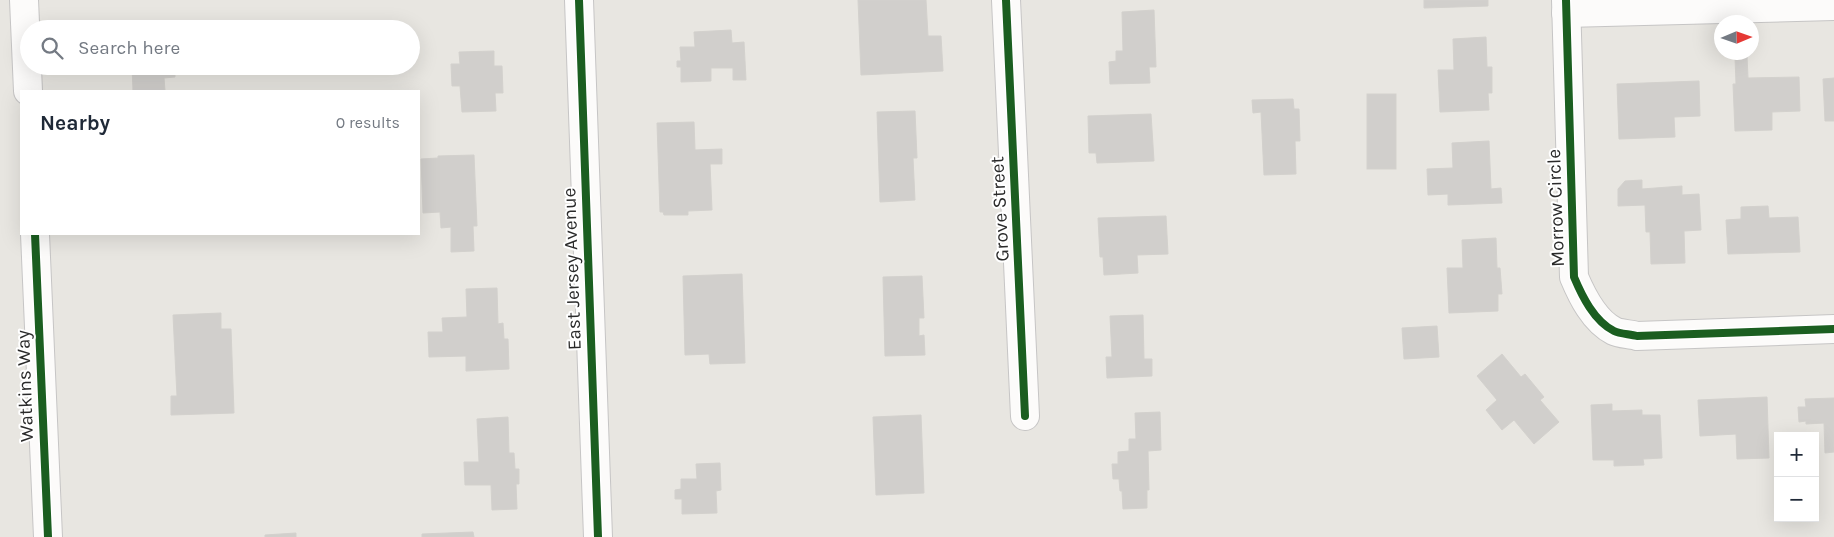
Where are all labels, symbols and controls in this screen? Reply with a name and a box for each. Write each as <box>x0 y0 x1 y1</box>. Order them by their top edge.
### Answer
north arrow <box>1714 15 1759 60</box>
search box <box>20 20 420 75</box>
icon: search <box>38 34 66 62</box>
text: Search here <box>78 37 180 59</box>
text: Nearby <box>40 111 110 135</box>
text: 0 results <box>336 113 400 132</box>
street label: Morrow Circle <box>1543 149 1569 267</box>
street label: Grove Street <box>986 156 1014 262</box>
street label: East Jersey Avenue <box>558 187 586 351</box>
street label: Watkins Way <box>12 329 38 442</box>
map controls <box>1774 432 1819 522</box>
button: + <box>1774 432 1819 477</box>
button: − <box>1774 477 1819 522</box>

